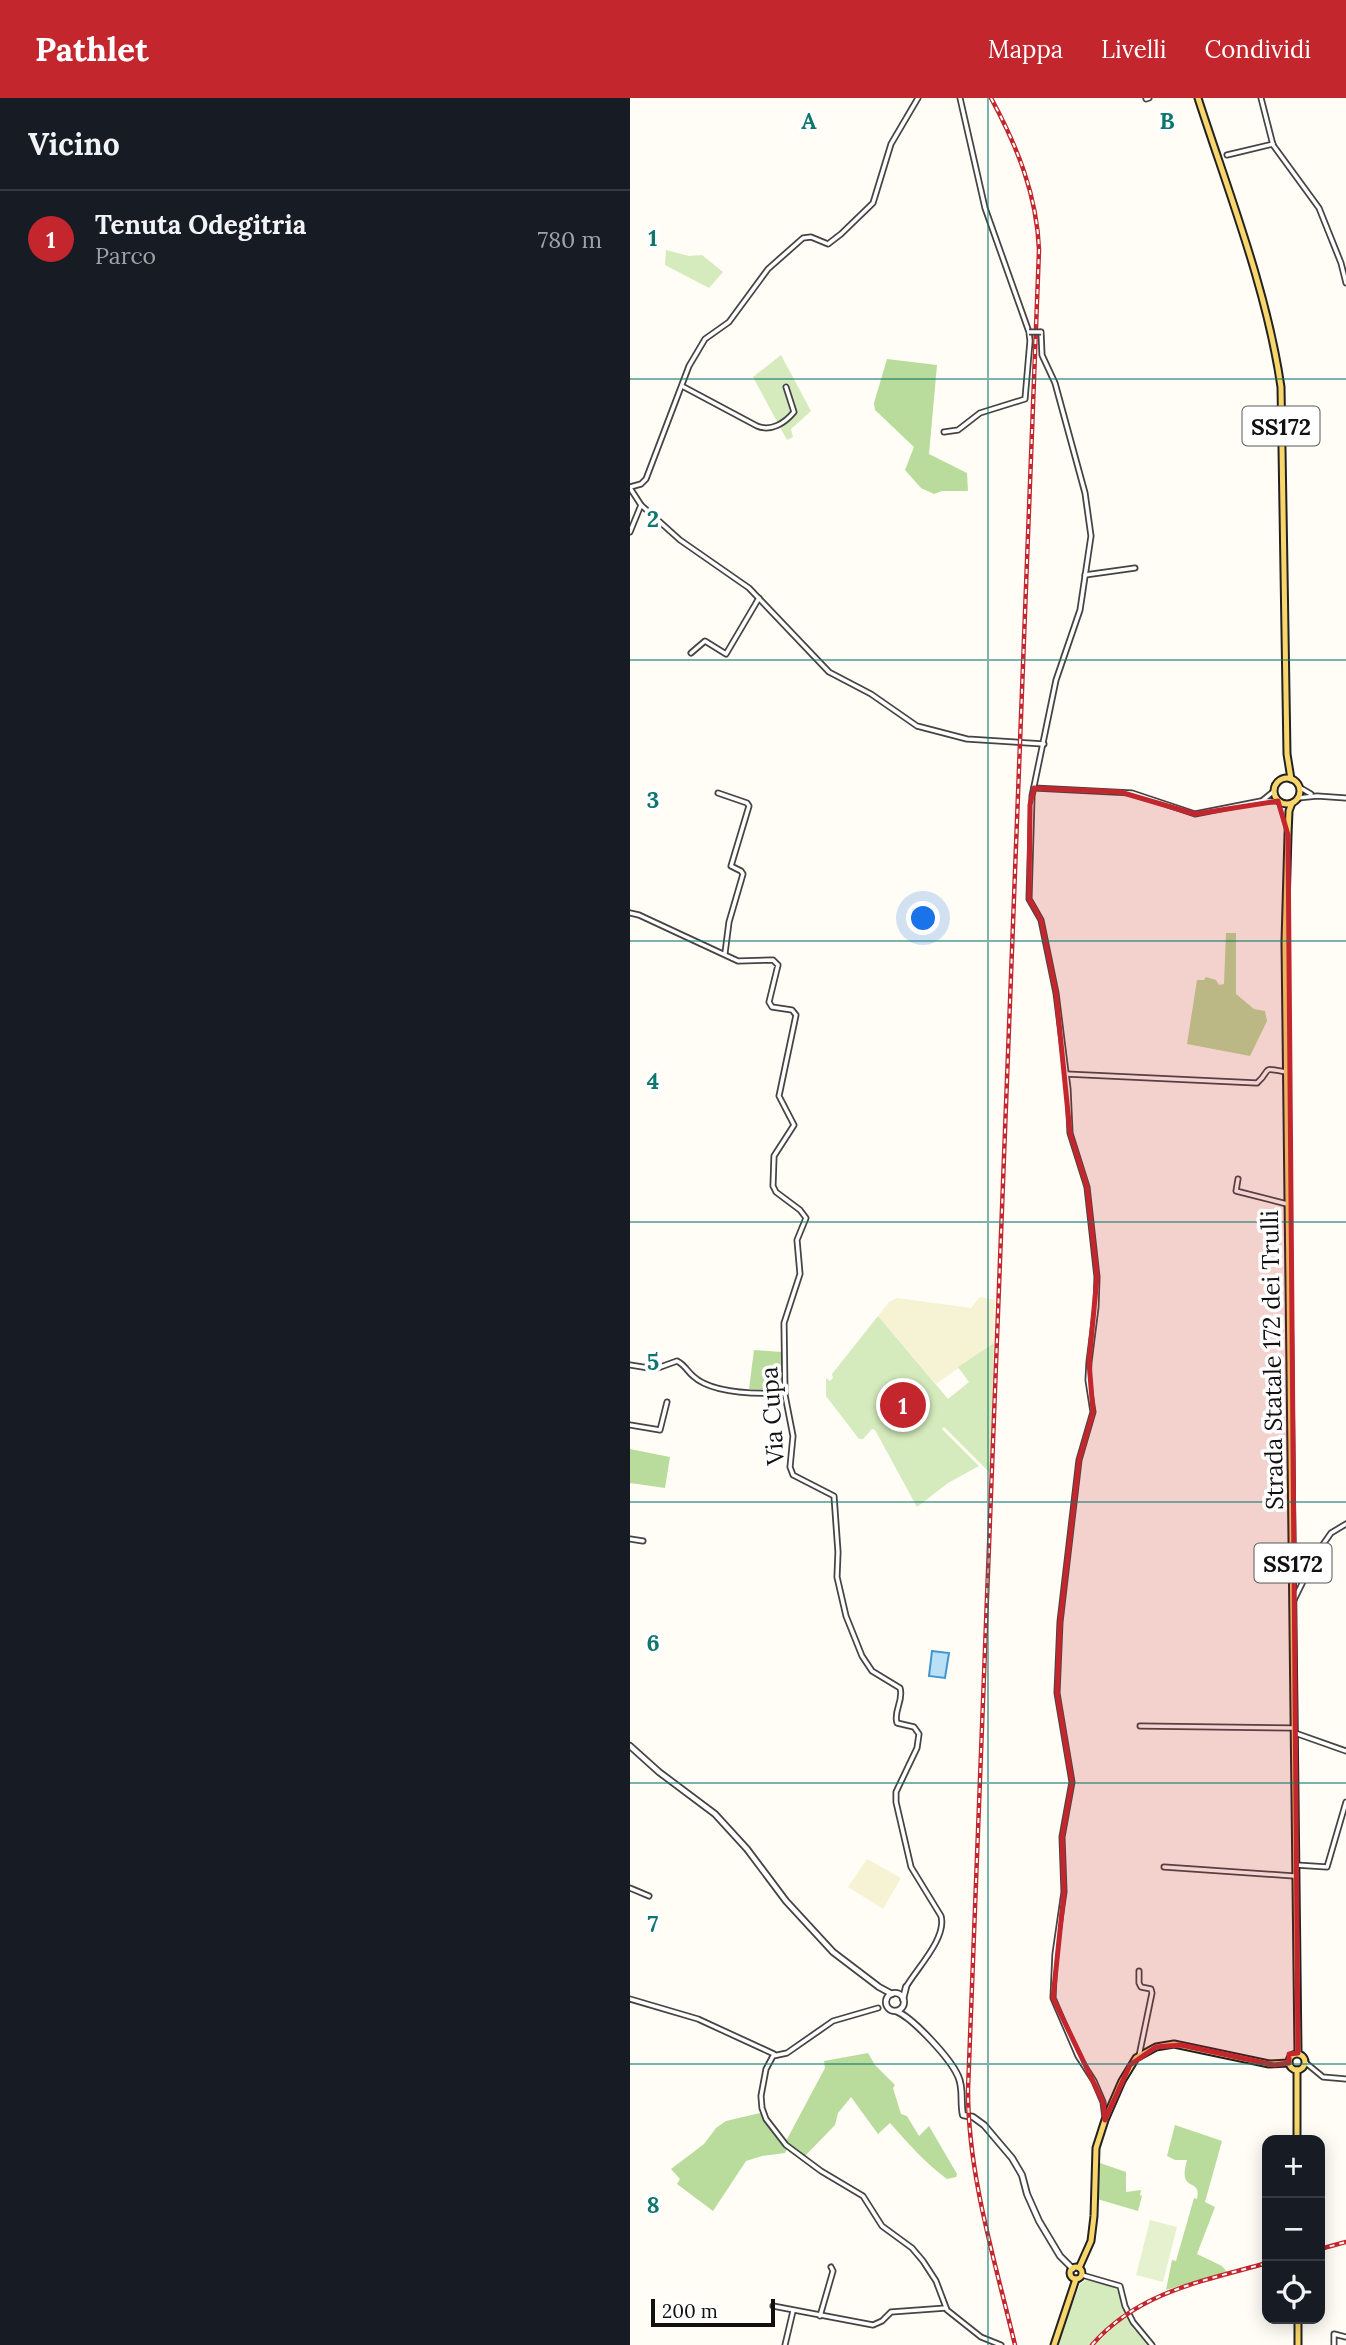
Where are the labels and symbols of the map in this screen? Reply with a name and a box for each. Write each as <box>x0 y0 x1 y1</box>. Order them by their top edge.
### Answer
text: A <box>801 106 817 135</box>
text: B <box>1159 106 1175 135</box>
text: 1 <box>648 223 658 252</box>
road number: SS172 <box>1242 406 1320 446</box>
text: 2 <box>647 504 659 533</box>
text: 3 <box>647 785 659 814</box>
your location <box>906 901 940 935</box>
text: 4 <box>647 1066 659 1095</box>
street label: Strada Statale 172 dei Trulli <box>1254 1210 1290 1510</box>
text: 5 <box>647 1347 659 1376</box>
street label: Via Cupa <box>753 1366 791 1467</box>
pin: 1 <box>880 1379 926 1431</box>
road number: SS172 <box>1254 1544 1332 1582</box>
text: 6 <box>646 1628 660 1657</box>
text: 7 <box>648 1909 659 1938</box>
text: 8 <box>646 2190 660 2219</box>
scale bar <box>651 2296 775 2328</box>

